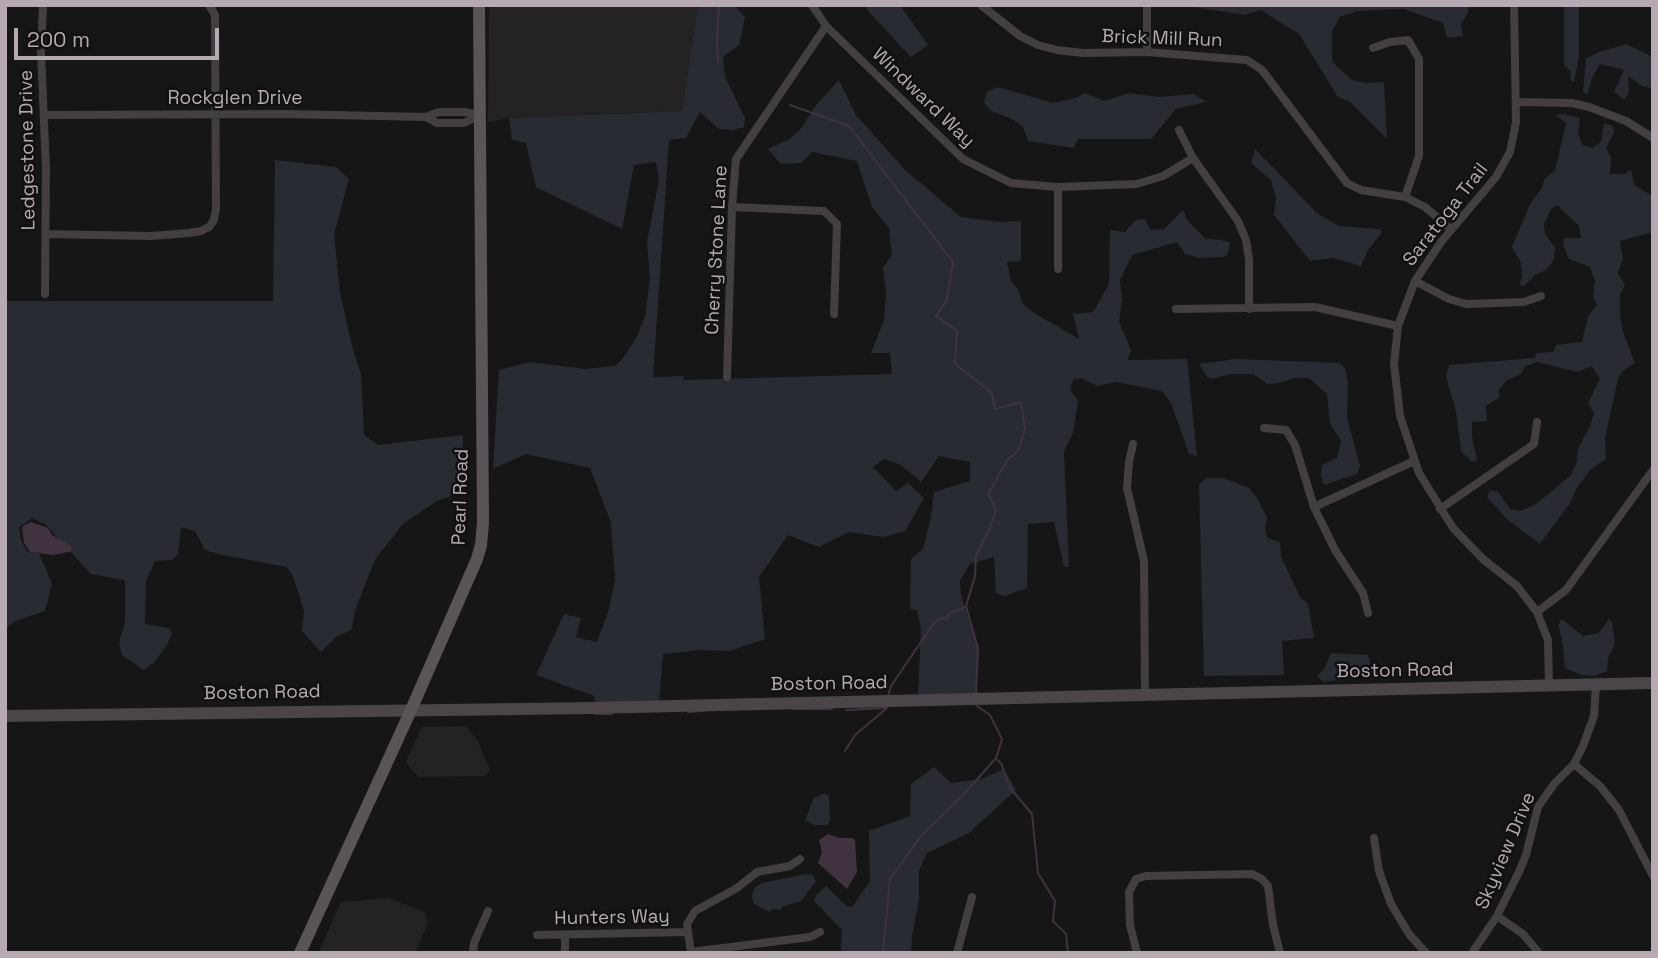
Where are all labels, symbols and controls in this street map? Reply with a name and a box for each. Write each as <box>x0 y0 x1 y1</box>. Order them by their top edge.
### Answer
scale bar <box>18 14 222 58</box>
street label: Brick Mill Run <box>1101 25 1223 53</box>
text: 200 m <box>27 26 90 53</box>
street label: Windward Way <box>867 43 979 153</box>
street label: Ledgestone Drive <box>15 70 41 230</box>
street label: Rockglen Drive <box>168 88 302 110</box>
street label: Saratoga Trail <box>1399 159 1493 271</box>
street label: Cherry Stone Lane <box>701 165 733 335</box>
street label: Pearl Road <box>448 448 474 546</box>
street label: Boston Road <box>1336 659 1454 683</box>
street label: Boston Road <box>770 672 888 696</box>
street label: Boston Road <box>203 681 321 705</box>
street label: Skyview Drive <box>1471 789 1541 913</box>
street label: Hunters Way <box>554 906 670 930</box>

